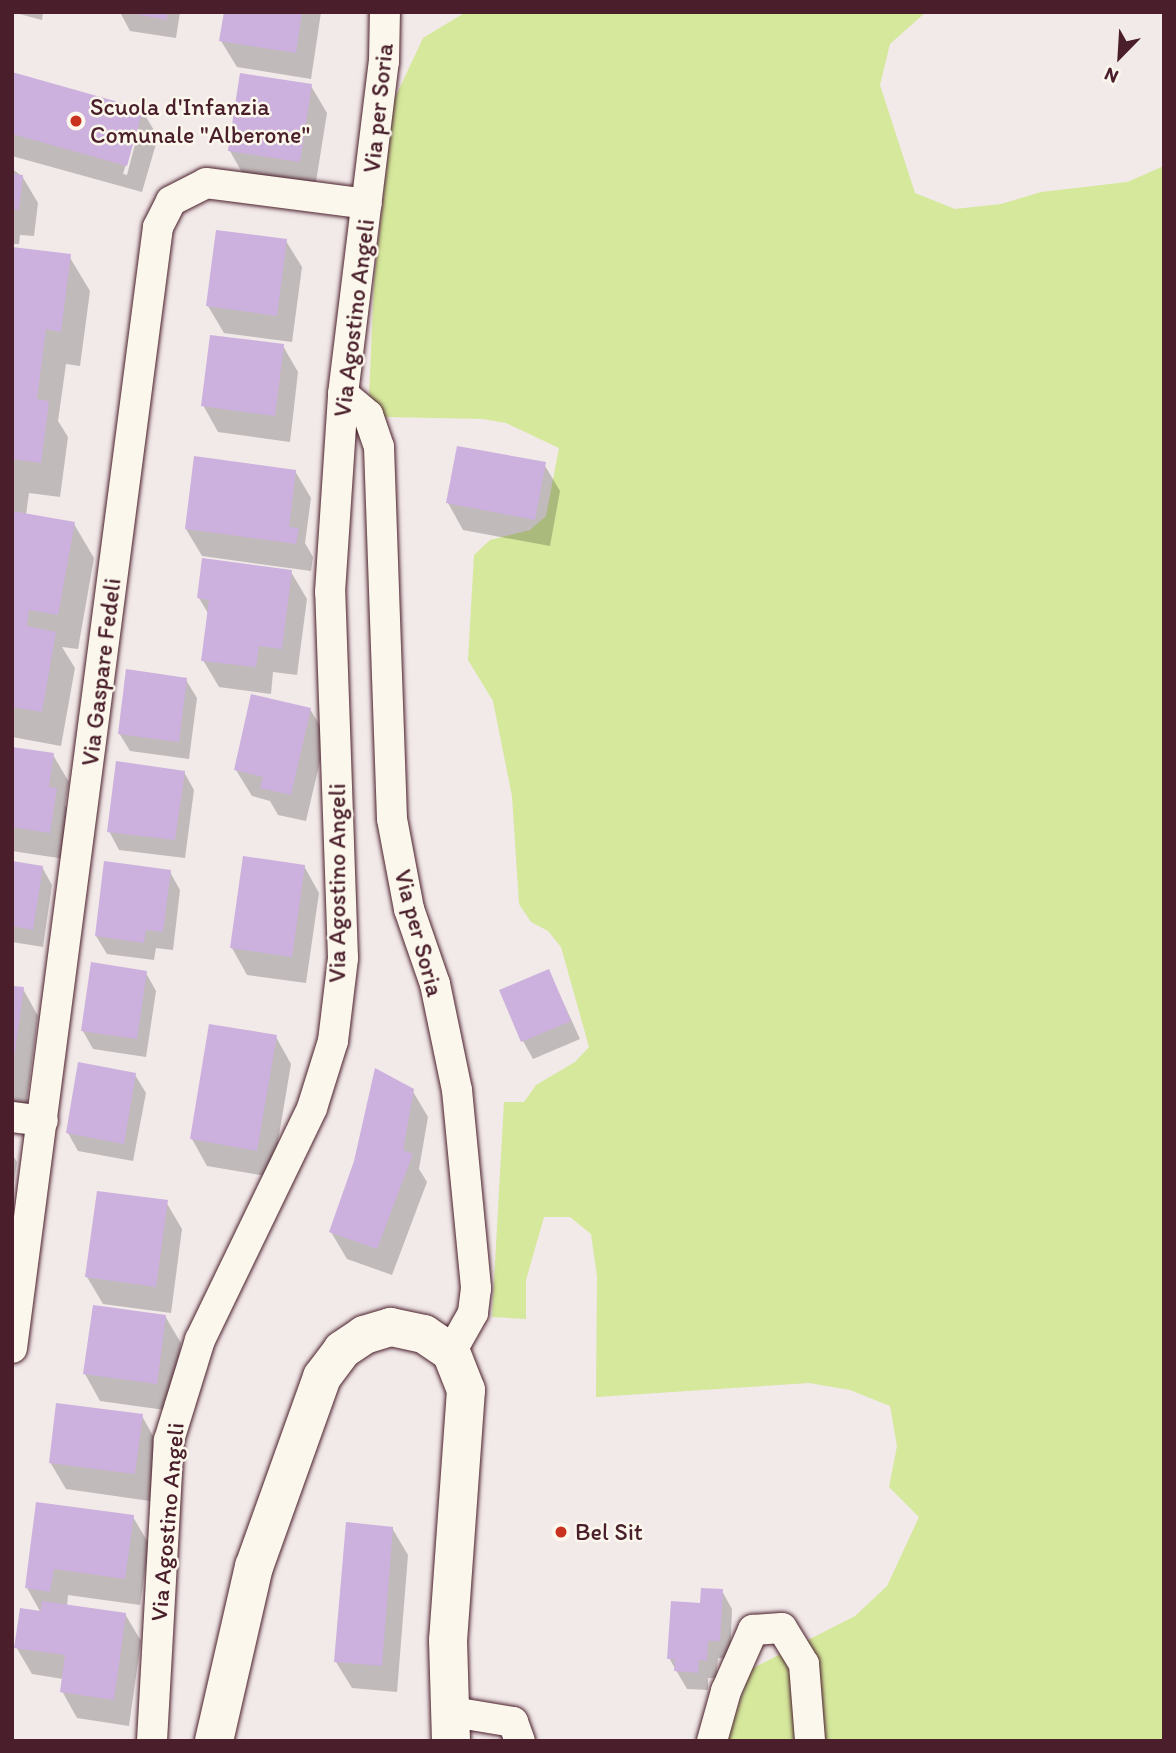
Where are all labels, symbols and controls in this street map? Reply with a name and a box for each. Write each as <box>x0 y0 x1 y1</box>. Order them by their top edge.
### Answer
north arrow <box>1085 21 1155 91</box>
street label: Via per Soria <box>357 42 399 174</box>
text: N <box>1101 63 1122 89</box>
place label: Scuola d'Infanzia Comunale "Alberone" <box>90 93 310 149</box>
marker: Scuola d'Infanzia Comunale "Alberone" <box>68 113 84 129</box>
street label: Via Agostino Angeli <box>328 217 380 419</box>
street label: Via Gaspare Fedeli <box>75 577 127 767</box>
street label: Via Agostino Angeli <box>323 783 351 983</box>
street label: Via per Soria <box>388 866 450 1000</box>
street label: Via Agostino Angeli <box>144 1421 190 1623</box>
place label: Bel Sit <box>575 1518 643 1546</box>
marker: Bel Sit <box>553 1524 569 1540</box>

